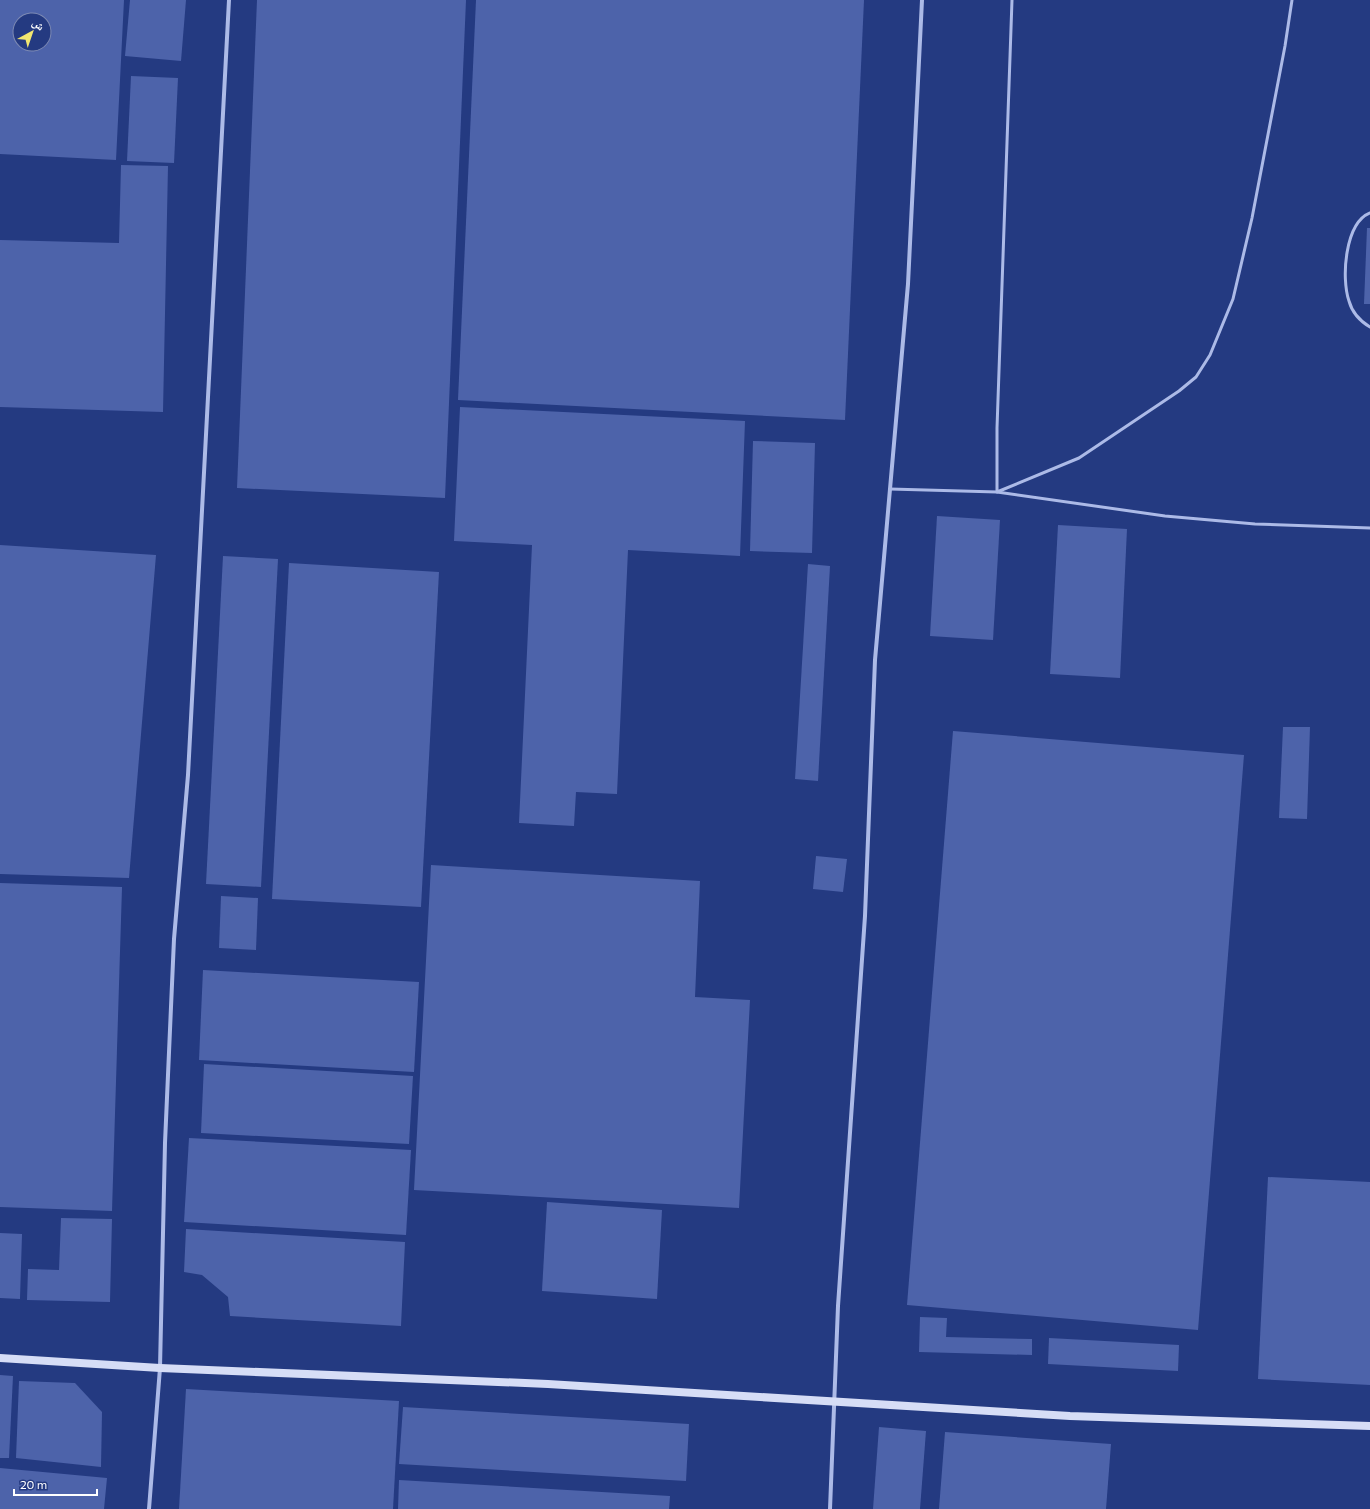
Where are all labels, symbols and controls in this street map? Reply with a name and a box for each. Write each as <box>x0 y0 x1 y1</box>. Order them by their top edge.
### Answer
north arrow <box>12 12 52 52</box>
text: ش <box>29 15 48 34</box>
scale bar <box>14 1471 97 1497</box>
text: 20 m <box>20 1477 47 1491</box>

